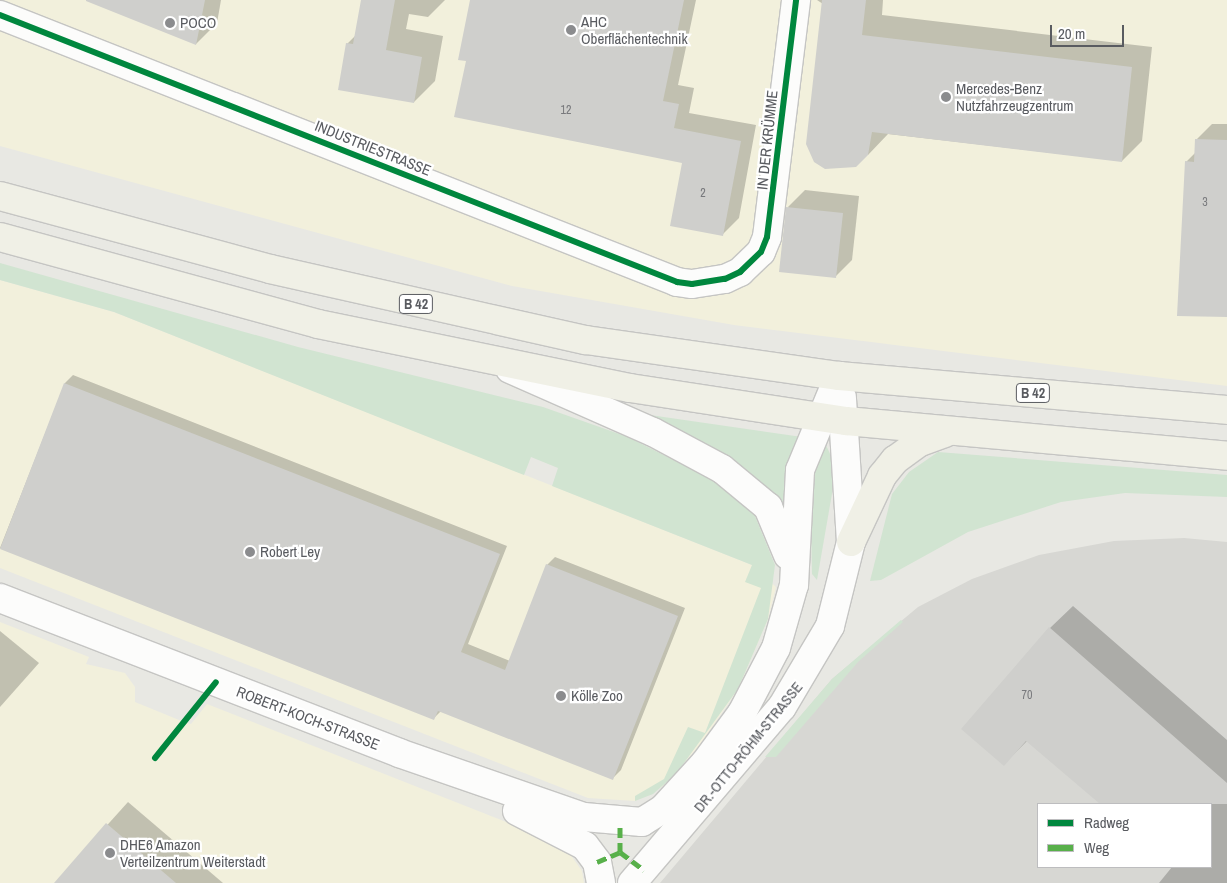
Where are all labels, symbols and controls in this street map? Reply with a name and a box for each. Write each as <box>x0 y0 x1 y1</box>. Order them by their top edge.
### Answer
place label: AHC Oberflächentechnik <box>581 12 688 47</box>
place label: POCO <box>180 14 216 32</box>
scale bar <box>1052 15 1126 47</box>
marker: POCO <box>164 17 176 29</box>
text: 20 m <box>1058 23 1085 44</box>
marker: AHC Oberflächentechnik <box>565 24 577 36</box>
place label: Mercedes-Benz Nutzfahrzeugzentrum <box>956 79 1074 114</box>
street label: IN DER KRÜMME <box>753 89 781 191</box>
marker: Mercedes-Benz Nutzfahrzeugzentrum <box>940 91 952 103</box>
house number: 12 <box>561 104 571 118</box>
street label: INDUSTRIESTRASSE <box>312 116 434 180</box>
house number: 2 <box>700 187 706 201</box>
house number: 3 <box>1202 196 1208 210</box>
road number: B 42 <box>398 292 434 316</box>
road number: B 42 <box>1016 382 1050 404</box>
place label: Robert Ley <box>260 543 320 561</box>
marker: Robert Ley <box>244 546 256 558</box>
street label: DR.-OTTO-RÖHM-STRASSE <box>690 678 806 816</box>
street label: ROBERT-KOCH-STRASSE <box>234 682 382 754</box>
place label: Kölle Zoo <box>571 687 623 705</box>
house number: 70 <box>1022 689 1032 703</box>
marker: Kölle Zoo <box>555 690 567 702</box>
legend <box>1037 803 1212 868</box>
text: Radweg <box>1084 812 1129 833</box>
place label: DHE6 Amazon Verteilzentrum Weiterstadt <box>120 835 265 870</box>
text: Weg <box>1084 837 1109 858</box>
marker: DHE6 Amazon Verteilzentrum Weiterstadt <box>104 847 116 859</box>

